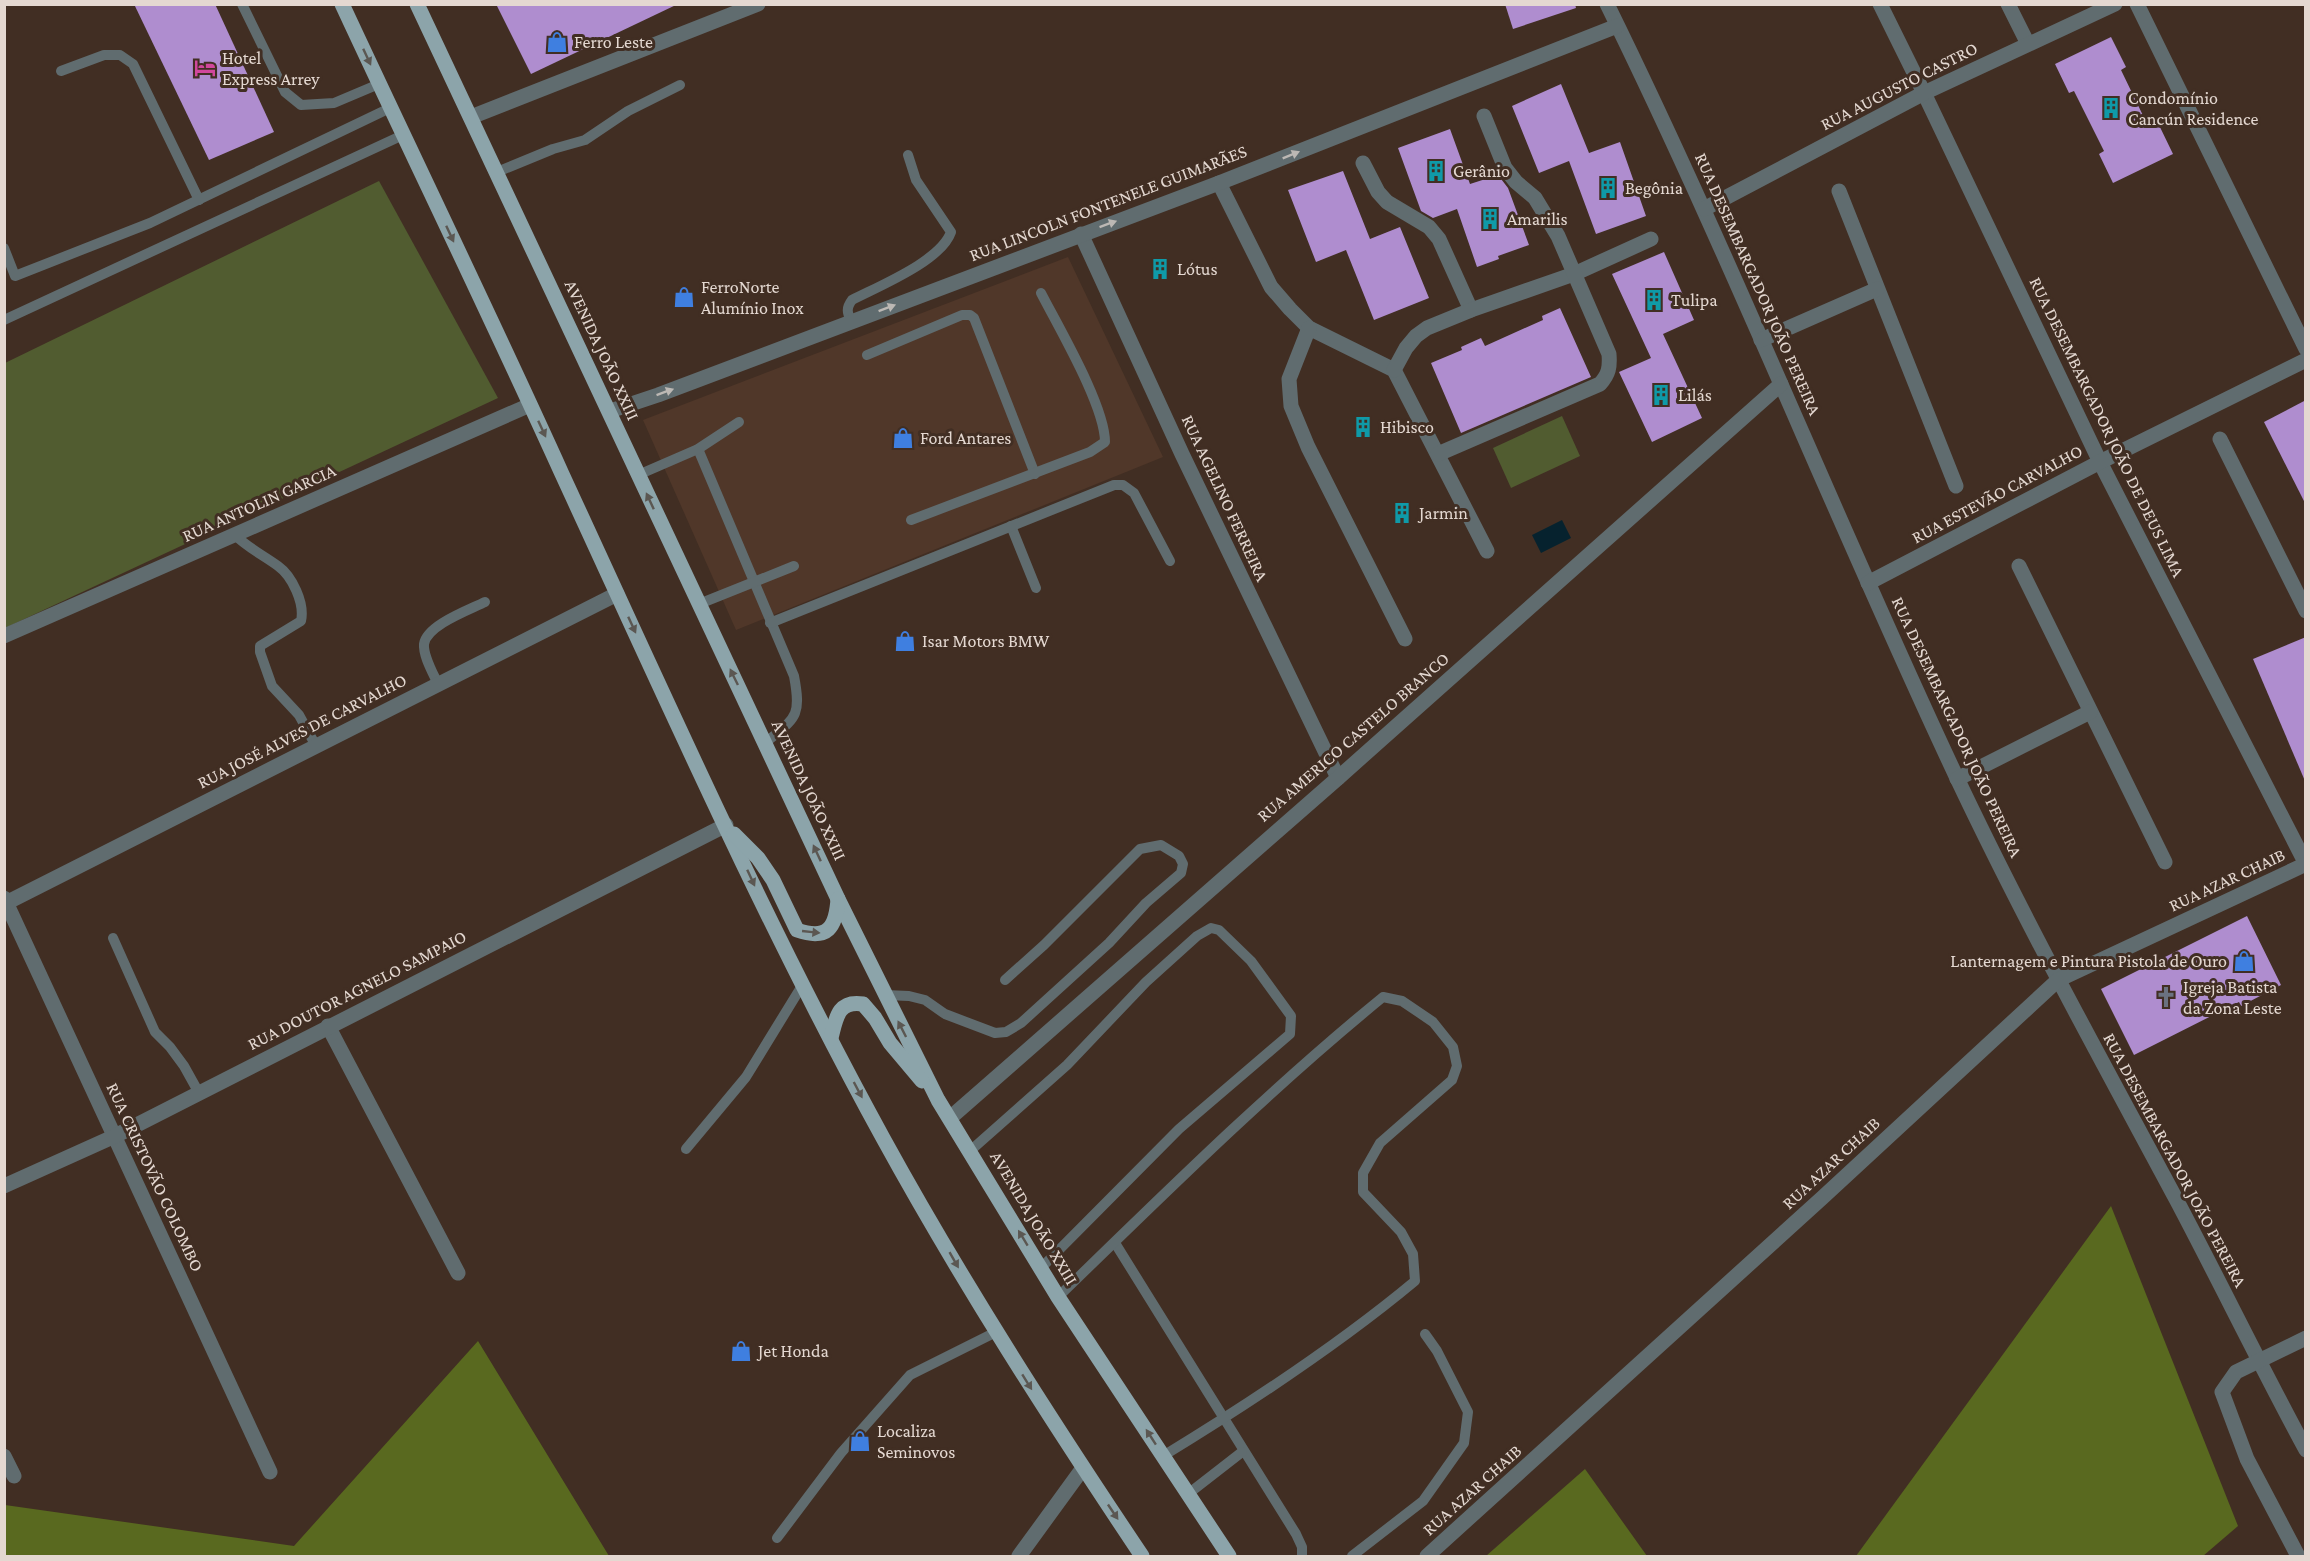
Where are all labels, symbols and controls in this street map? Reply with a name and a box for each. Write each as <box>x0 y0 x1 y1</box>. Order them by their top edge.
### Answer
shop icon: Ferro Leste <box>545 30 569 54</box>
place label: Ferro Leste <box>574 32 653 52</box>
street label: RUA AUGUSTO CASTRO <box>1817 38 1981 134</box>
place label: Hotel Express Arrey <box>222 48 320 89</box>
one-way arrow <box>362 49 371 66</box>
hotel icon: Hotel Express Arrey <box>193 56 217 80</box>
place label: Condomínio Cancún Residence <box>2128 88 2258 129</box>
building icon: Condomínio Cancún Residence <box>2099 96 2123 120</box>
street label: RUA LINCOLN FONTENELE GUIMARÃES <box>967 141 1249 265</box>
one-way arrow <box>1282 149 1300 159</box>
street label: RUA DESEMBARGADOR JOÃO PEREIRA <box>1691 150 1825 419</box>
building icon: Gerânio <box>1424 159 1448 183</box>
place label: Gerânio <box>1453 161 1510 181</box>
building icon: Begônia <box>1596 176 1620 200</box>
place label: Begônia <box>1625 178 1683 198</box>
building icon: Amarilis <box>1478 207 1502 231</box>
place label: Amarilis <box>1507 209 1568 229</box>
one-way arrow <box>1099 219 1117 228</box>
one-way arrow <box>445 226 454 243</box>
building icon: Lótus <box>1148 257 1172 281</box>
place label: Lótus <box>1177 259 1217 279</box>
street label: RUA DESEMBARGADOR JOÃO DE DEUS LIMA <box>2025 274 2189 581</box>
street label: AVENIDA JOÃO XXIII <box>561 277 643 423</box>
place label: FerroNorte Alumínio Inox <box>701 277 804 318</box>
shop icon: FerroNorte Alumínio Inox <box>672 285 696 309</box>
building icon: Tulipa <box>1642 288 1666 312</box>
place label: Tulipa <box>1671 290 1717 310</box>
one-way arrow <box>878 303 896 312</box>
building icon: Lilás <box>1649 383 1673 407</box>
place label: Lilás <box>1678 385 1712 405</box>
one-way arrow <box>656 387 674 397</box>
street label: RUA AGELINO FERREIRA <box>1178 412 1273 585</box>
building icon: Hibisco <box>1351 415 1375 439</box>
place label: Hibisco <box>1380 417 1434 437</box>
one-way arrow <box>537 421 546 438</box>
shop icon: Ford Antares <box>891 426 915 450</box>
place label: Ford Antares <box>920 428 1011 448</box>
street label: RUA ESTEVÃO CARVALHO <box>1908 441 2086 547</box>
street label: RUA ANTOLIN GARCIA <box>179 460 340 546</box>
one-way arrow <box>645 492 654 509</box>
building icon: Jarmin <box>1390 501 1414 525</box>
place label: Jarmin <box>1417 503 1468 523</box>
street label: RUA DESEMBARGADOR JOÃO PEREIRA <box>1888 594 2027 861</box>
one-way arrow <box>628 617 637 634</box>
shop icon: Isar Motors BMW <box>893 629 917 653</box>
place label: Isar Motors BMW <box>922 631 1050 651</box>
street label: RUA AMERICO CASTELO BRANCO <box>1253 648 1453 826</box>
one-way arrow <box>729 668 738 685</box>
street label: RUA JOSÉ ALVES DE CARVALHO <box>194 669 410 793</box>
street label: AVENIDA JOÃO XXIII <box>768 717 850 863</box>
street label: RUA AZAR CHAIB <box>2166 844 2288 916</box>
one-way arrow <box>812 845 821 862</box>
one-way arrow <box>747 869 756 886</box>
street label: RUA DOUTOR AGNELO SAMPAIO <box>244 926 470 1054</box>
one-way arrow <box>802 927 821 937</box>
shop icon: Lanternagem e Pintura Pistola de Ouro <box>2232 949 2256 973</box>
place label: Lanternagem e Pintura Pistola de Ouro <box>1950 951 2227 971</box>
place label: Igreja Batista da Zona Leste <box>2183 977 2282 1018</box>
church icon: Igreja Batista da Zona Leste <box>2154 985 2178 1009</box>
one-way arrow <box>897 1020 907 1037</box>
street label: RUA DESEMBARGADOR JOÃO PEREIRA <box>2099 1029 2251 1291</box>
street label: RUA CRISTOVÃO COLOMBO <box>102 1079 208 1275</box>
one-way arrow <box>853 1081 863 1098</box>
street label: RUA AZAR CHAIB <box>1778 1113 1884 1213</box>
street label: AVENIDA JOÃO XXIII <box>986 1147 1082 1289</box>
one-way arrow <box>1018 1229 1028 1246</box>
one-way arrow <box>949 1251 959 1268</box>
shop icon: Jet Honda <box>729 1339 753 1363</box>
place label: Jet Honda <box>756 1341 829 1361</box>
one-way arrow <box>1022 1374 1033 1390</box>
place label: Localiza Seminovos <box>877 1421 955 1462</box>
shop icon: Localiza Seminovos <box>848 1429 872 1453</box>
one-way arrow <box>1145 1429 1156 1446</box>
street label: RUA AZAR CHAIB <box>1419 1440 1526 1540</box>
one-way arrow <box>1107 1504 1119 1520</box>

